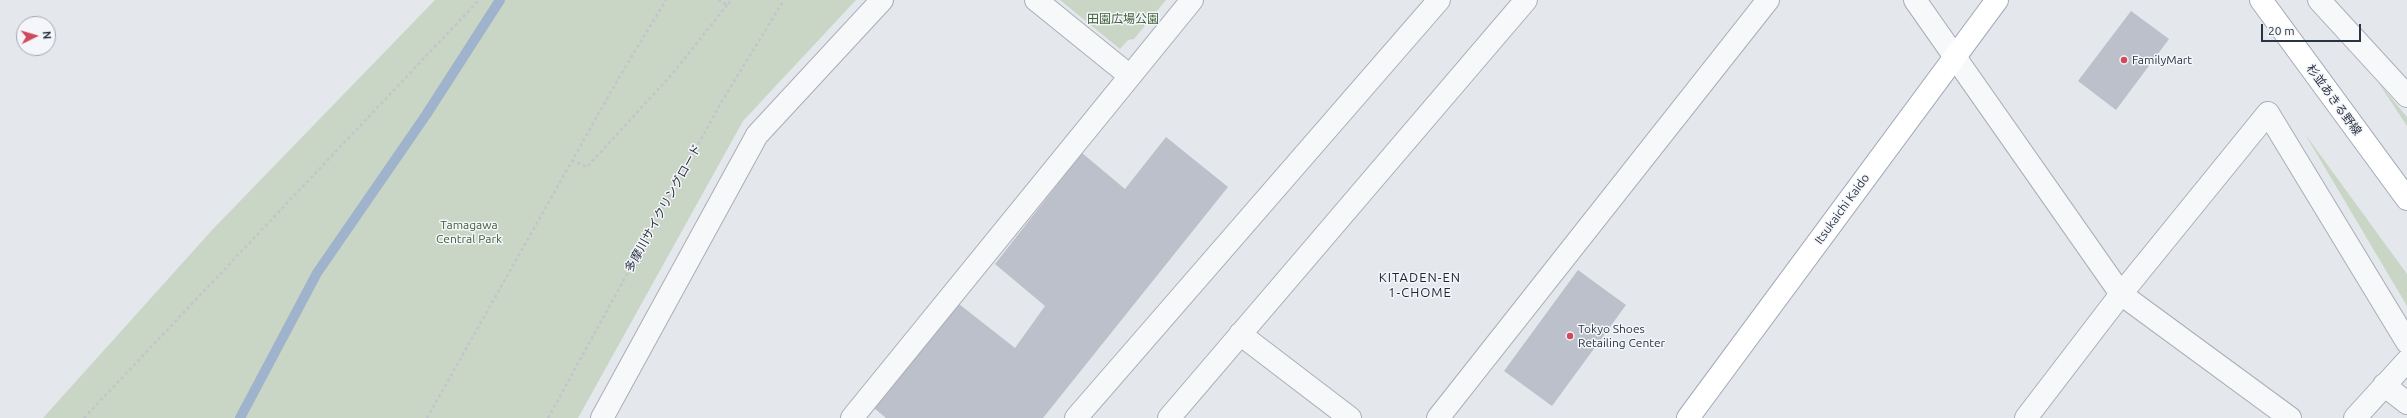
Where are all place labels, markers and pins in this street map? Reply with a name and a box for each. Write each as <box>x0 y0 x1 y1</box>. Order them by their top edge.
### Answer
place label: FamilyMart <box>2132 53 2192 67</box>
marker: FamilyMart <box>2119 55 2129 65</box>
place label: Tokyo Shoes Retailing Center <box>1578 322 1665 350</box>
marker: Tokyo Shoes Retailing Center <box>1565 331 1575 341</box>

